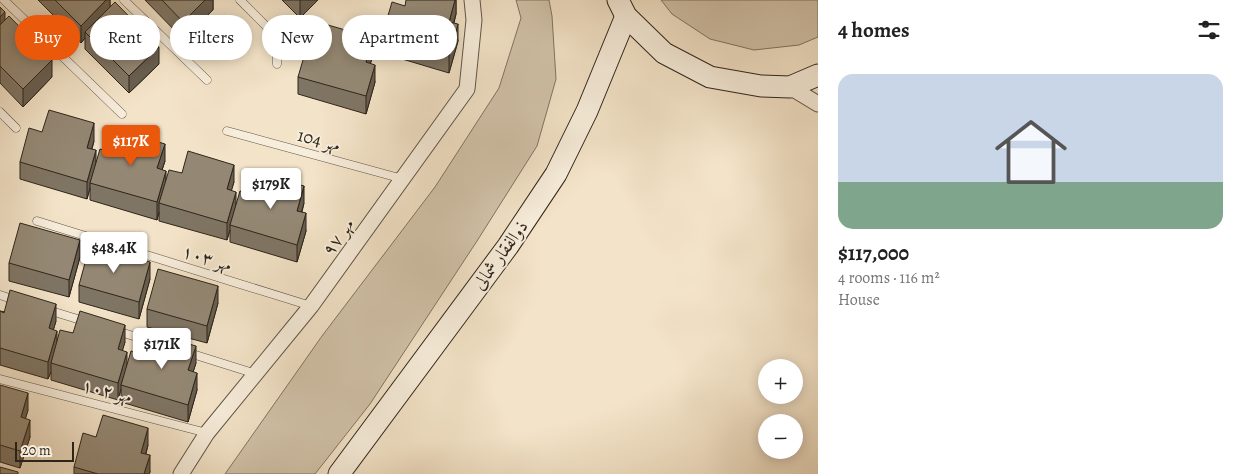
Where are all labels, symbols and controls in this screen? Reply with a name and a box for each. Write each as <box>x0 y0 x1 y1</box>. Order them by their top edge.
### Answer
chip: Buy <box>15 15 80 60</box>
chip: Rent <box>90 15 160 60</box>
chip: Filters <box>170 15 252 60</box>
chip: New <box>262 15 332 60</box>
chip: Apartment <box>342 15 457 60</box>
text: 4 homes <box>838 16 910 44</box>
icon: filters <box>1195 16 1223 44</box>
icon: home <box>986 107 1076 197</box>
street label: مهر 104 <box>295 123 343 157</box>
pin: $117K <box>96 124 166 167</box>
text: $117K <box>113 130 149 152</box>
pin: $179K <box>236 168 306 210</box>
text: $179K <box>252 173 290 195</box>
street label: مهر ۹۷ <box>316 214 360 260</box>
street label: ذوالفقار شمالی <box>467 215 533 295</box>
pin: $48.4K <box>73 232 155 274</box>
text: $48.4K <box>91 237 137 259</box>
street label: مهر ۱۰۳ <box>179 239 235 277</box>
text: $117,000 <box>838 239 909 267</box>
text: 4 rooms · 116 m² <box>838 267 940 289</box>
text: House <box>838 289 880 311</box>
pin: $171K <box>127 328 197 370</box>
text: $171K <box>144 333 180 355</box>
map controls <box>758 359 803 459</box>
button: + <box>758 359 803 404</box>
street label: مهر ۱۰۲ <box>79 373 135 409</box>
button: − <box>758 414 803 459</box>
scale bar <box>15 439 74 462</box>
text: 20 m <box>22 441 51 460</box>

